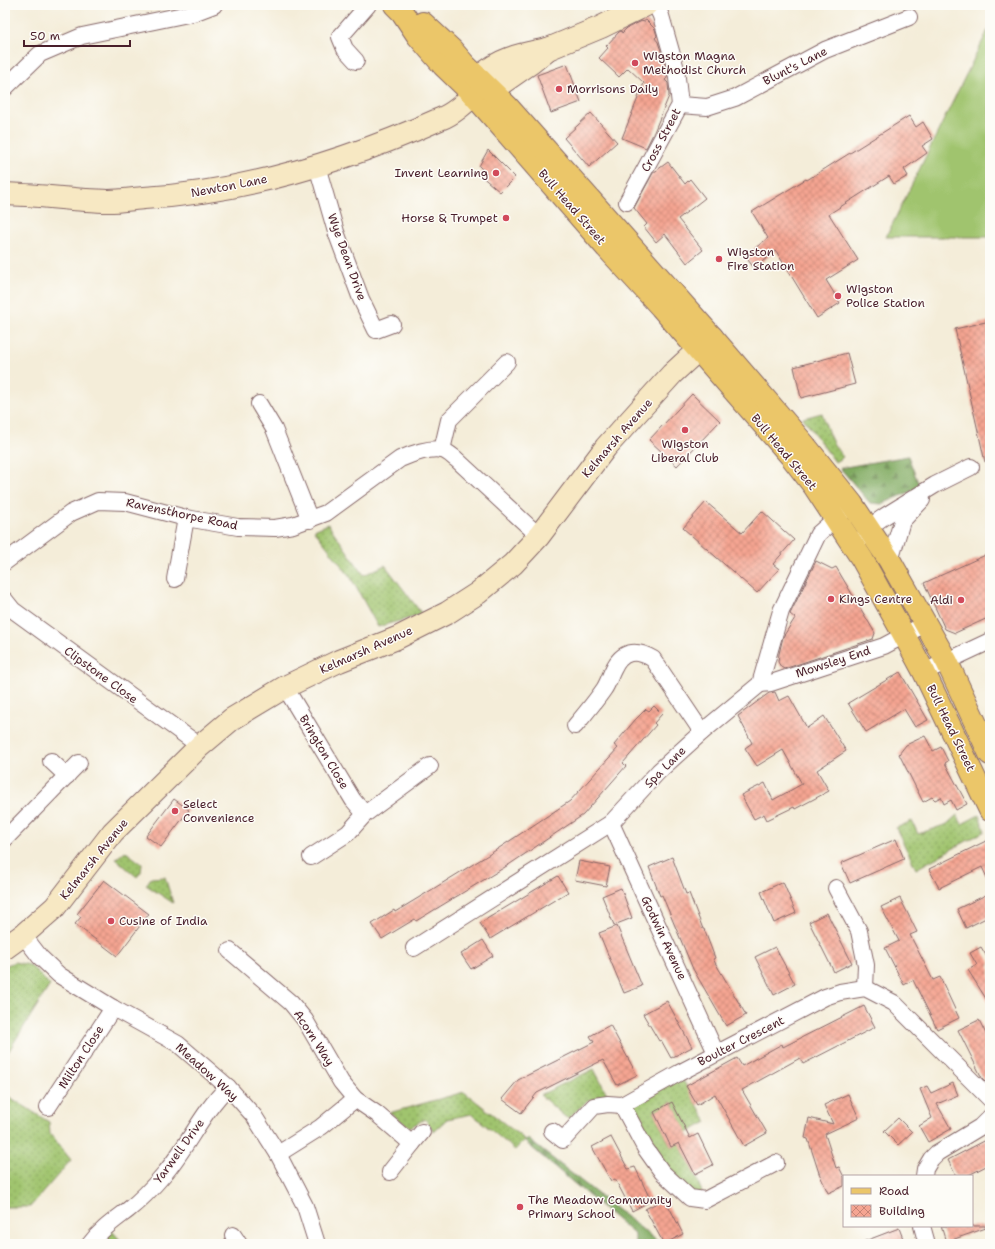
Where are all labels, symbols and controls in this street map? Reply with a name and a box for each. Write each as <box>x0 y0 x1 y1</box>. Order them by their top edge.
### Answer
scale bar <box>24 22 130 48</box>
text: 50 m <box>30 28 60 44</box>
street label: Blunt's Lane <box>760 43 830 89</box>
place label: Wigston Magna Methodist Church <box>643 48 746 78</box>
marker: Wigston Magna Methodist Church <box>630 58 640 68</box>
place label: Morrisons Daily <box>567 81 658 97</box>
marker: Morrisons Daily <box>554 84 564 94</box>
street label: Cross Street <box>637 105 685 175</box>
place label: Invent Learning <box>394 165 488 181</box>
street label: Bull Head Street <box>535 166 609 248</box>
marker: Invent Learning <box>491 168 501 178</box>
street label: Newton Lane <box>189 171 269 201</box>
place label: Horse & Trumpet <box>401 210 498 226</box>
street label: Wye Dean Drive <box>324 211 370 303</box>
marker: Horse & Trumpet <box>501 213 511 223</box>
place label: Wigston Fire Station <box>727 244 794 274</box>
marker: Wigston Fire Station <box>714 254 724 264</box>
place label: Wigston Police Station <box>846 281 925 311</box>
marker: Wigston Police Station <box>833 291 843 301</box>
street label: Kelmarsh Avenue <box>578 395 656 481</box>
street label: Bull Head Street <box>747 410 821 494</box>
marker: Wigston Liberal Club <box>680 425 690 435</box>
place label: Wigston Liberal Club <box>651 436 719 466</box>
street label: Ravensthorpe Road <box>125 494 240 534</box>
place label: Kings Centre <box>839 591 912 607</box>
place label: Aldi <box>930 592 953 608</box>
marker: Kings Centre <box>826 594 836 604</box>
marker: Aldi <box>956 595 966 605</box>
street label: Kelmarsh Avenue <box>317 622 415 678</box>
street label: Mowsley End <box>793 642 873 682</box>
street label: Clipstone Close <box>61 643 141 707</box>
street label: Bull Head Street <box>923 682 979 774</box>
street label: Brington Close <box>296 712 353 792</box>
street label: Spa Lane <box>641 743 689 791</box>
place label: Select Convenience <box>183 796 255 826</box>
marker: Select Convenience <box>170 806 180 816</box>
street label: Kelmarsh Avenue <box>56 815 132 903</box>
street label: Godwin Avenue <box>637 893 691 983</box>
place label: Cusine of India <box>119 913 208 929</box>
marker: Cusine of India <box>106 916 116 926</box>
street label: Acorn Way <box>290 1007 338 1069</box>
street label: Boulter Crescent <box>695 1012 787 1070</box>
street label: Milton Close <box>55 1022 107 1092</box>
street label: Meadow Way <box>172 1039 242 1105</box>
street label: Yarwell Drive <box>150 1115 208 1187</box>
legend <box>843 1175 973 1227</box>
text: Road <box>879 1183 910 1199</box>
place label: The Meadow Community Primary School <box>528 1192 672 1222</box>
marker: The Meadow Community Primary School <box>515 1202 525 1212</box>
text: Building <box>879 1203 925 1219</box>

